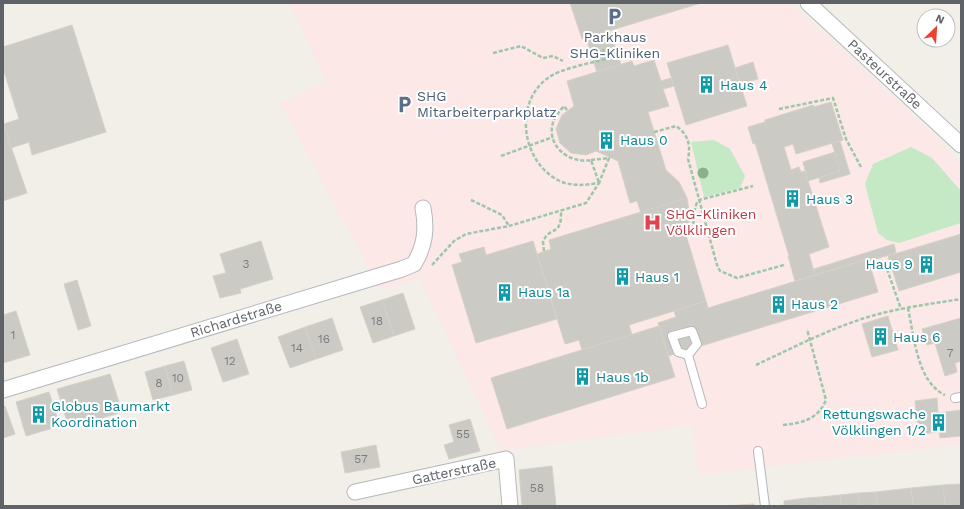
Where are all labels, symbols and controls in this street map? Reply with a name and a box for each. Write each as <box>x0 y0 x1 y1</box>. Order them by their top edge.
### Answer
parking icon: Parkhaus SHG-Kliniken <box>605 7 625 27</box>
north arrow <box>916 8 956 48</box>
text: N <box>934 12 946 27</box>
place label: Parkhaus SHG-Kliniken <box>570 29 660 61</box>
street label: Pasteurstraße <box>845 36 925 112</box>
building icon: Haus 4 <box>697 75 717 95</box>
place label: Haus 4 <box>720 77 767 93</box>
place label: SHG Mitarbeiterparkplatz <box>417 88 557 120</box>
parking icon: SHG Mitarbeiterparkplatz <box>394 94 414 114</box>
building icon: Haus 0 <box>597 130 617 150</box>
place label: Haus 0 <box>620 132 668 148</box>
building icon: Haus 3 <box>783 189 803 209</box>
place label: Haus 3 <box>806 191 853 207</box>
place label: SHG-Kliniken Völklingen <box>666 206 757 238</box>
hospital icon: SHG-Kliniken Völklingen <box>643 212 663 232</box>
building icon: Haus 9 <box>916 254 936 274</box>
place label: Haus 9 <box>865 256 913 272</box>
house number: 3 <box>243 257 250 271</box>
building icon: Haus 1 <box>612 267 632 287</box>
place label: Haus 1 <box>635 269 679 285</box>
building icon: Haus 1a <box>495 282 515 302</box>
place label: Haus 1a <box>518 284 570 300</box>
building icon: Haus 2 <box>768 294 788 314</box>
place label: Haus 2 <box>791 296 838 312</box>
street label: Richardstraße <box>188 297 284 341</box>
house number: 18 <box>371 314 383 328</box>
building icon: Haus 6 <box>870 327 890 347</box>
house number: 1 <box>11 328 15 342</box>
place label: Haus 6 <box>893 329 940 345</box>
house number: 16 <box>318 332 330 346</box>
house number: 14 <box>291 341 303 355</box>
house number: 7 <box>947 346 954 360</box>
house number: 12 <box>224 354 236 368</box>
building icon: Haus 1b <box>573 367 593 387</box>
place label: Haus 1b <box>596 369 649 385</box>
house number: 10 <box>172 371 184 385</box>
house number: 8 <box>155 376 163 390</box>
place label: Globus Baumarkt Koordination <box>51 398 170 430</box>
building icon: Globus Baumarkt Koordination <box>28 404 48 424</box>
place label: Rettungswache Völklingen 1/2 <box>822 406 926 438</box>
building icon: Rettungswache Völklingen 1/2 <box>929 412 949 432</box>
house number: 55 <box>456 427 470 441</box>
house number: 57 <box>354 452 368 466</box>
street label: Gatterstraße <box>411 454 497 488</box>
house number: 58 <box>530 481 544 495</box>

